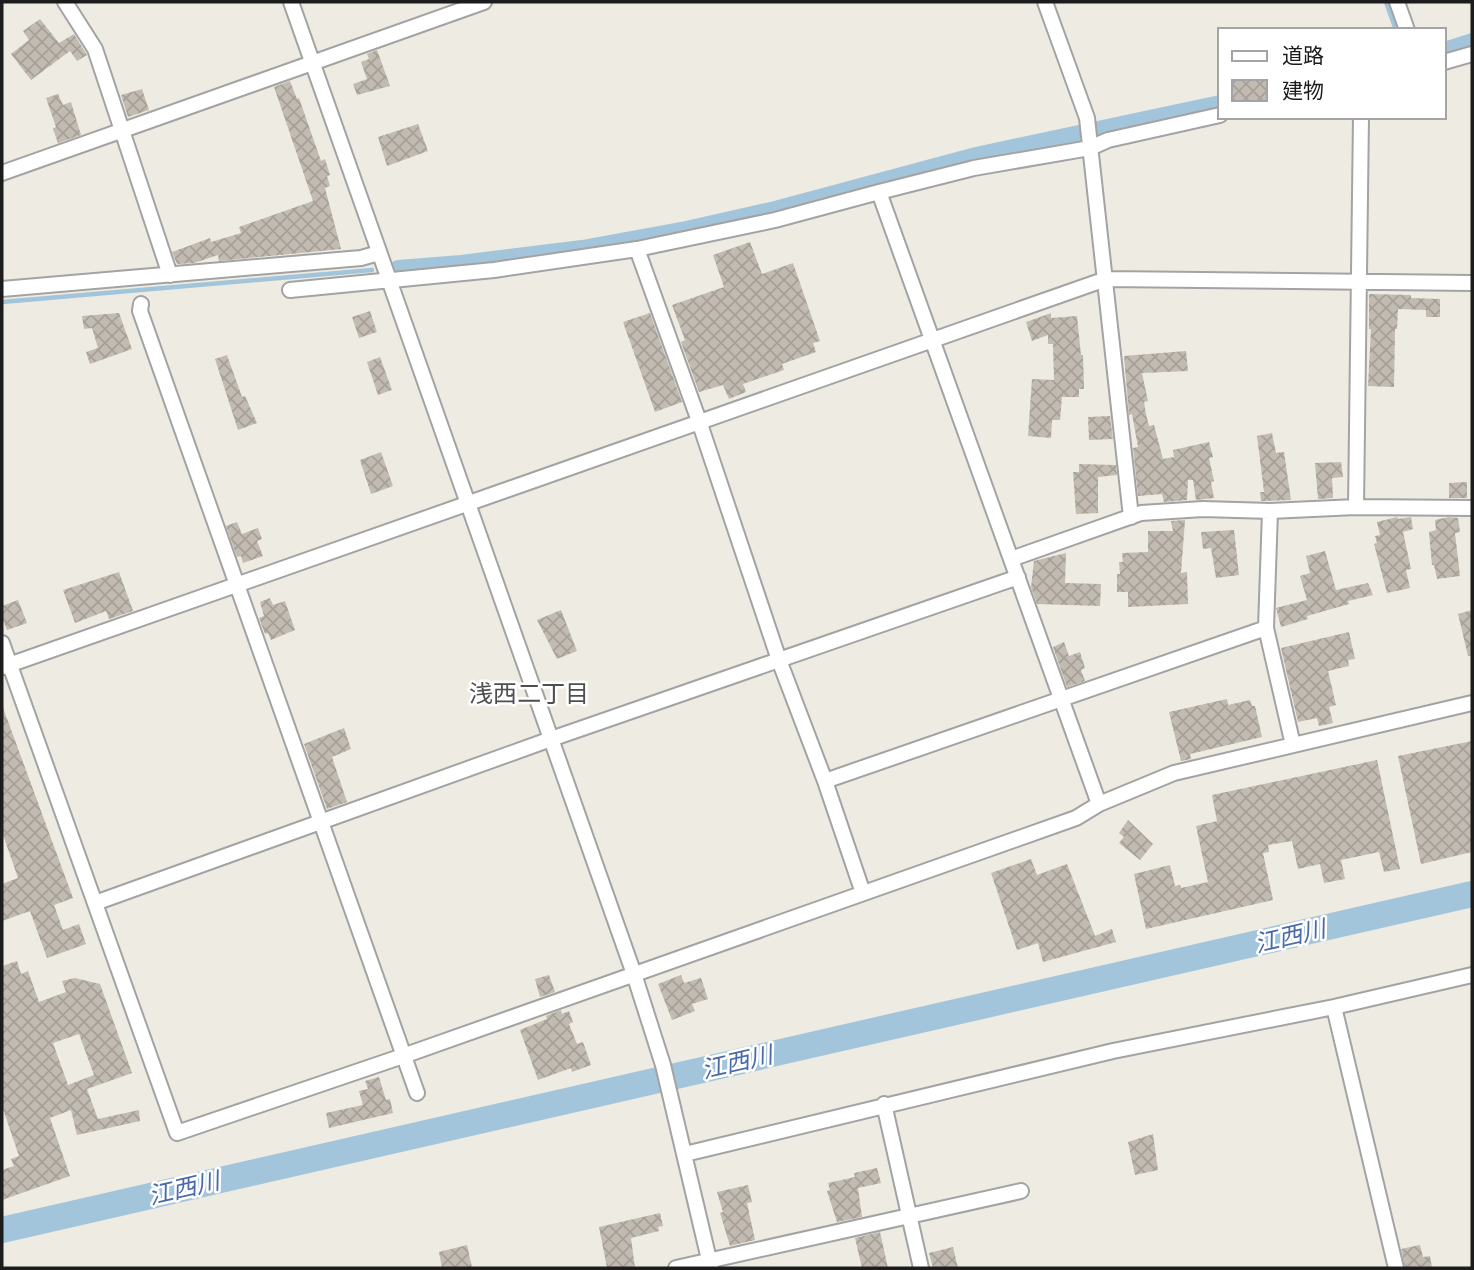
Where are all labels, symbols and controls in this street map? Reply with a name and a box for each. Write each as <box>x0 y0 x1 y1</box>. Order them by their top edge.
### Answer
legend <box>1218 28 1446 119</box>
text: 道路 <box>1282 42 1324 69</box>
text: 建物 <box>1282 77 1324 104</box>
district label: 浅西二丁目 <box>469 678 589 709</box>
water label: 江西川 <box>1251 912 1331 959</box>
water label: 江西川 <box>698 1038 778 1085</box>
water label: 江西川 <box>145 1164 225 1211</box>

